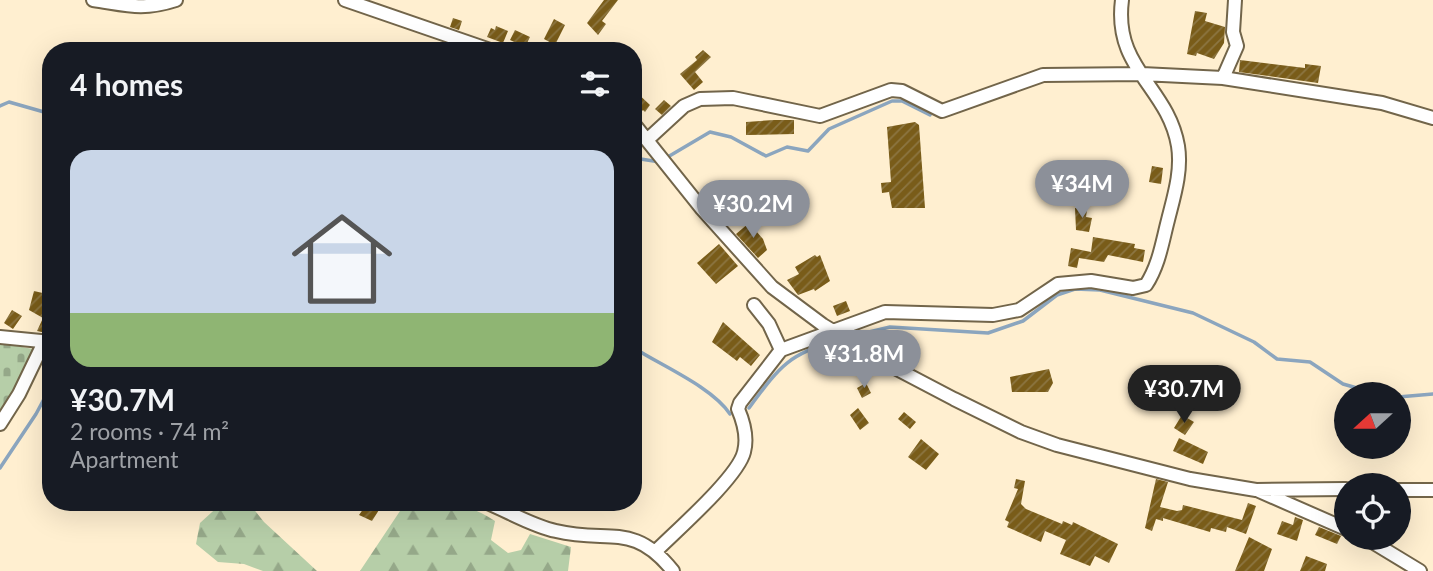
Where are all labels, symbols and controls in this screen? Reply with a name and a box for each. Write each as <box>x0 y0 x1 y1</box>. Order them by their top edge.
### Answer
icon: filters <box>576 65 614 103</box>
text: 4 homes <box>70 66 183 102</box>
pin: ¥34M <box>1041 160 1123 220</box>
text: ¥34M <box>1051 169 1113 197</box>
pin: ¥30.2M <box>696 180 810 240</box>
text: ¥30.2M <box>713 189 793 217</box>
icon: home <box>279 196 405 322</box>
pin: ¥31.8M <box>807 330 921 390</box>
text: ¥31.8M <box>824 339 904 367</box>
pin: ¥30.7M <box>1127 366 1241 425</box>
text: ¥30.7M <box>1144 374 1224 402</box>
text: ¥30.7M <box>70 381 175 417</box>
north arrow <box>1334 382 1410 458</box>
map controls <box>1334 382 1411 550</box>
text: 2 rooms · 74 m² <box>70 417 229 445</box>
text: Apartment <box>70 445 178 473</box>
button: locate <box>1334 473 1411 550</box>

